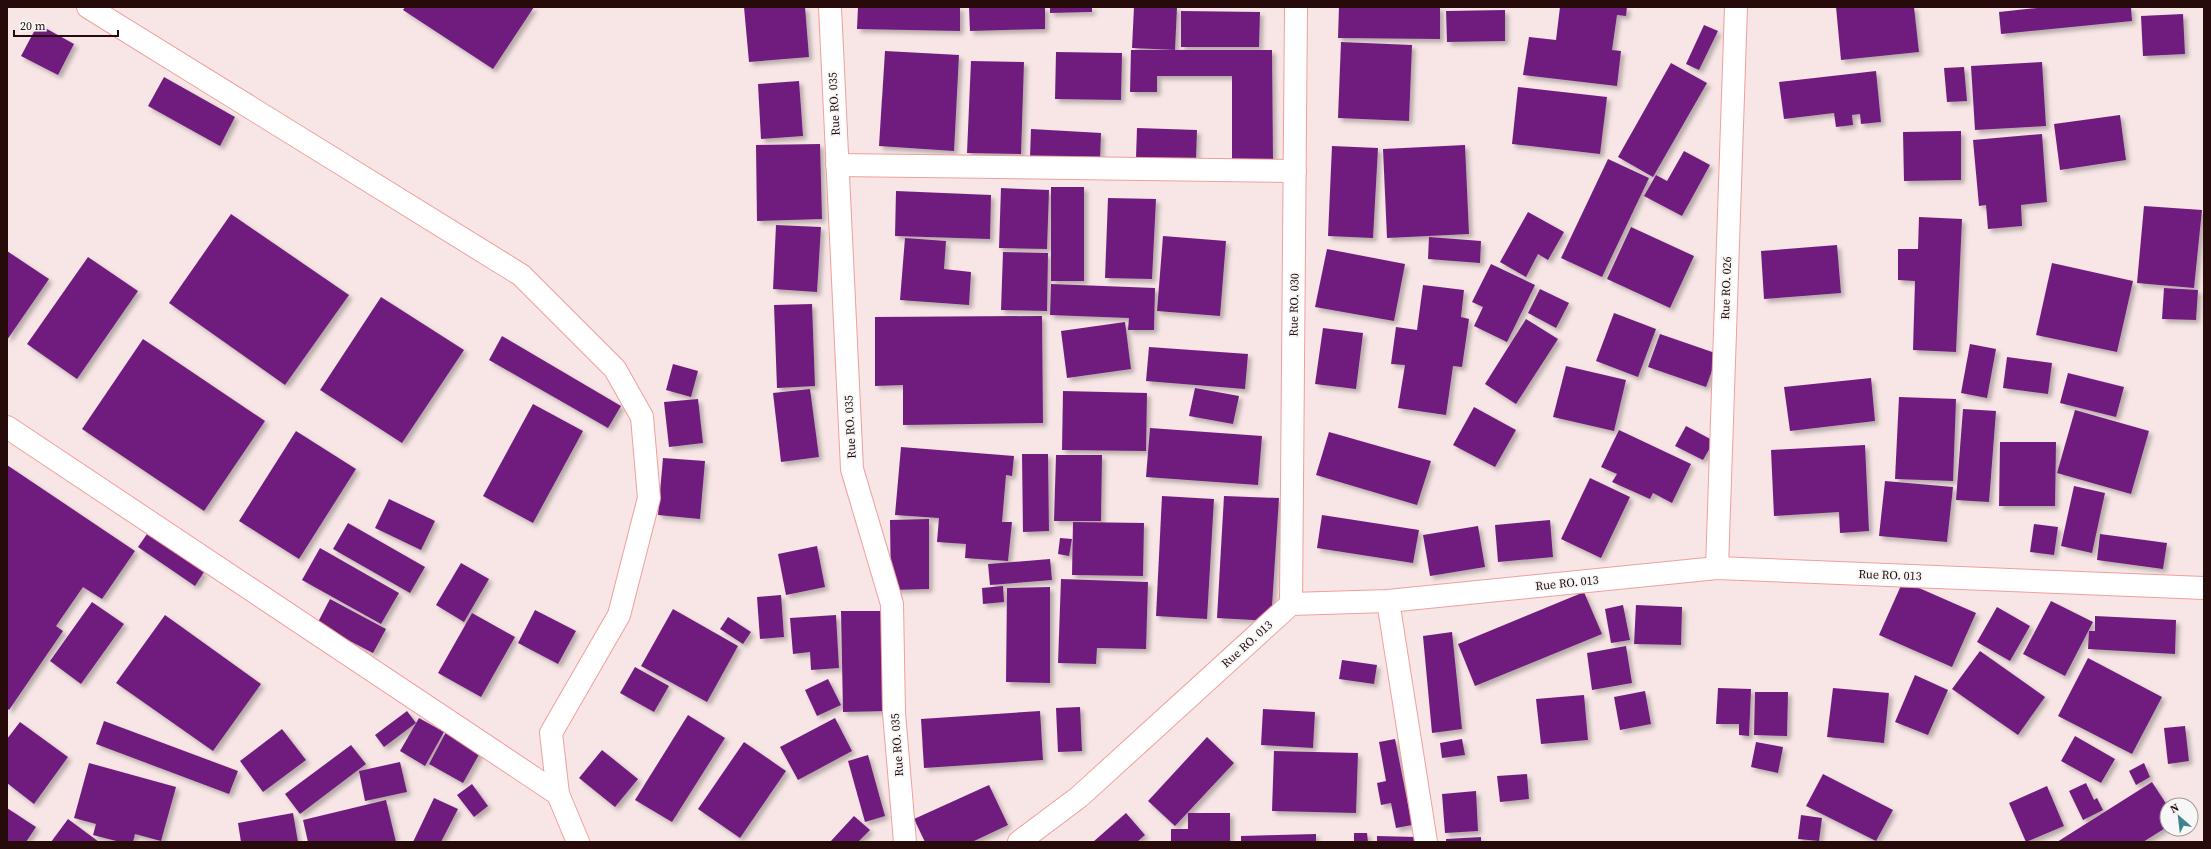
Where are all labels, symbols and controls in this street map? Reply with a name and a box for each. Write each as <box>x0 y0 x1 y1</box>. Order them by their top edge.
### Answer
scale bar <box>14 12 118 38</box>
text: 20 m <box>20 18 46 34</box>
street label: Rue RO. 035 <box>824 72 844 136</box>
street label: Rue RO. 026 <box>1717 256 1735 320</box>
street label: Rue RO. 030 <box>1285 273 1303 337</box>
street label: Rue RO. 035 <box>840 395 860 459</box>
street label: Rue RO. 013 <box>1858 566 1922 584</box>
street label: Rue RO. 013 <box>1535 572 1599 594</box>
street label: Rue RO. 013 <box>1218 617 1276 671</box>
street label: Rue RO. 035 <box>887 713 907 777</box>
north arrow <box>2159 797 2199 837</box>
text: N <box>2167 800 2182 817</box>

